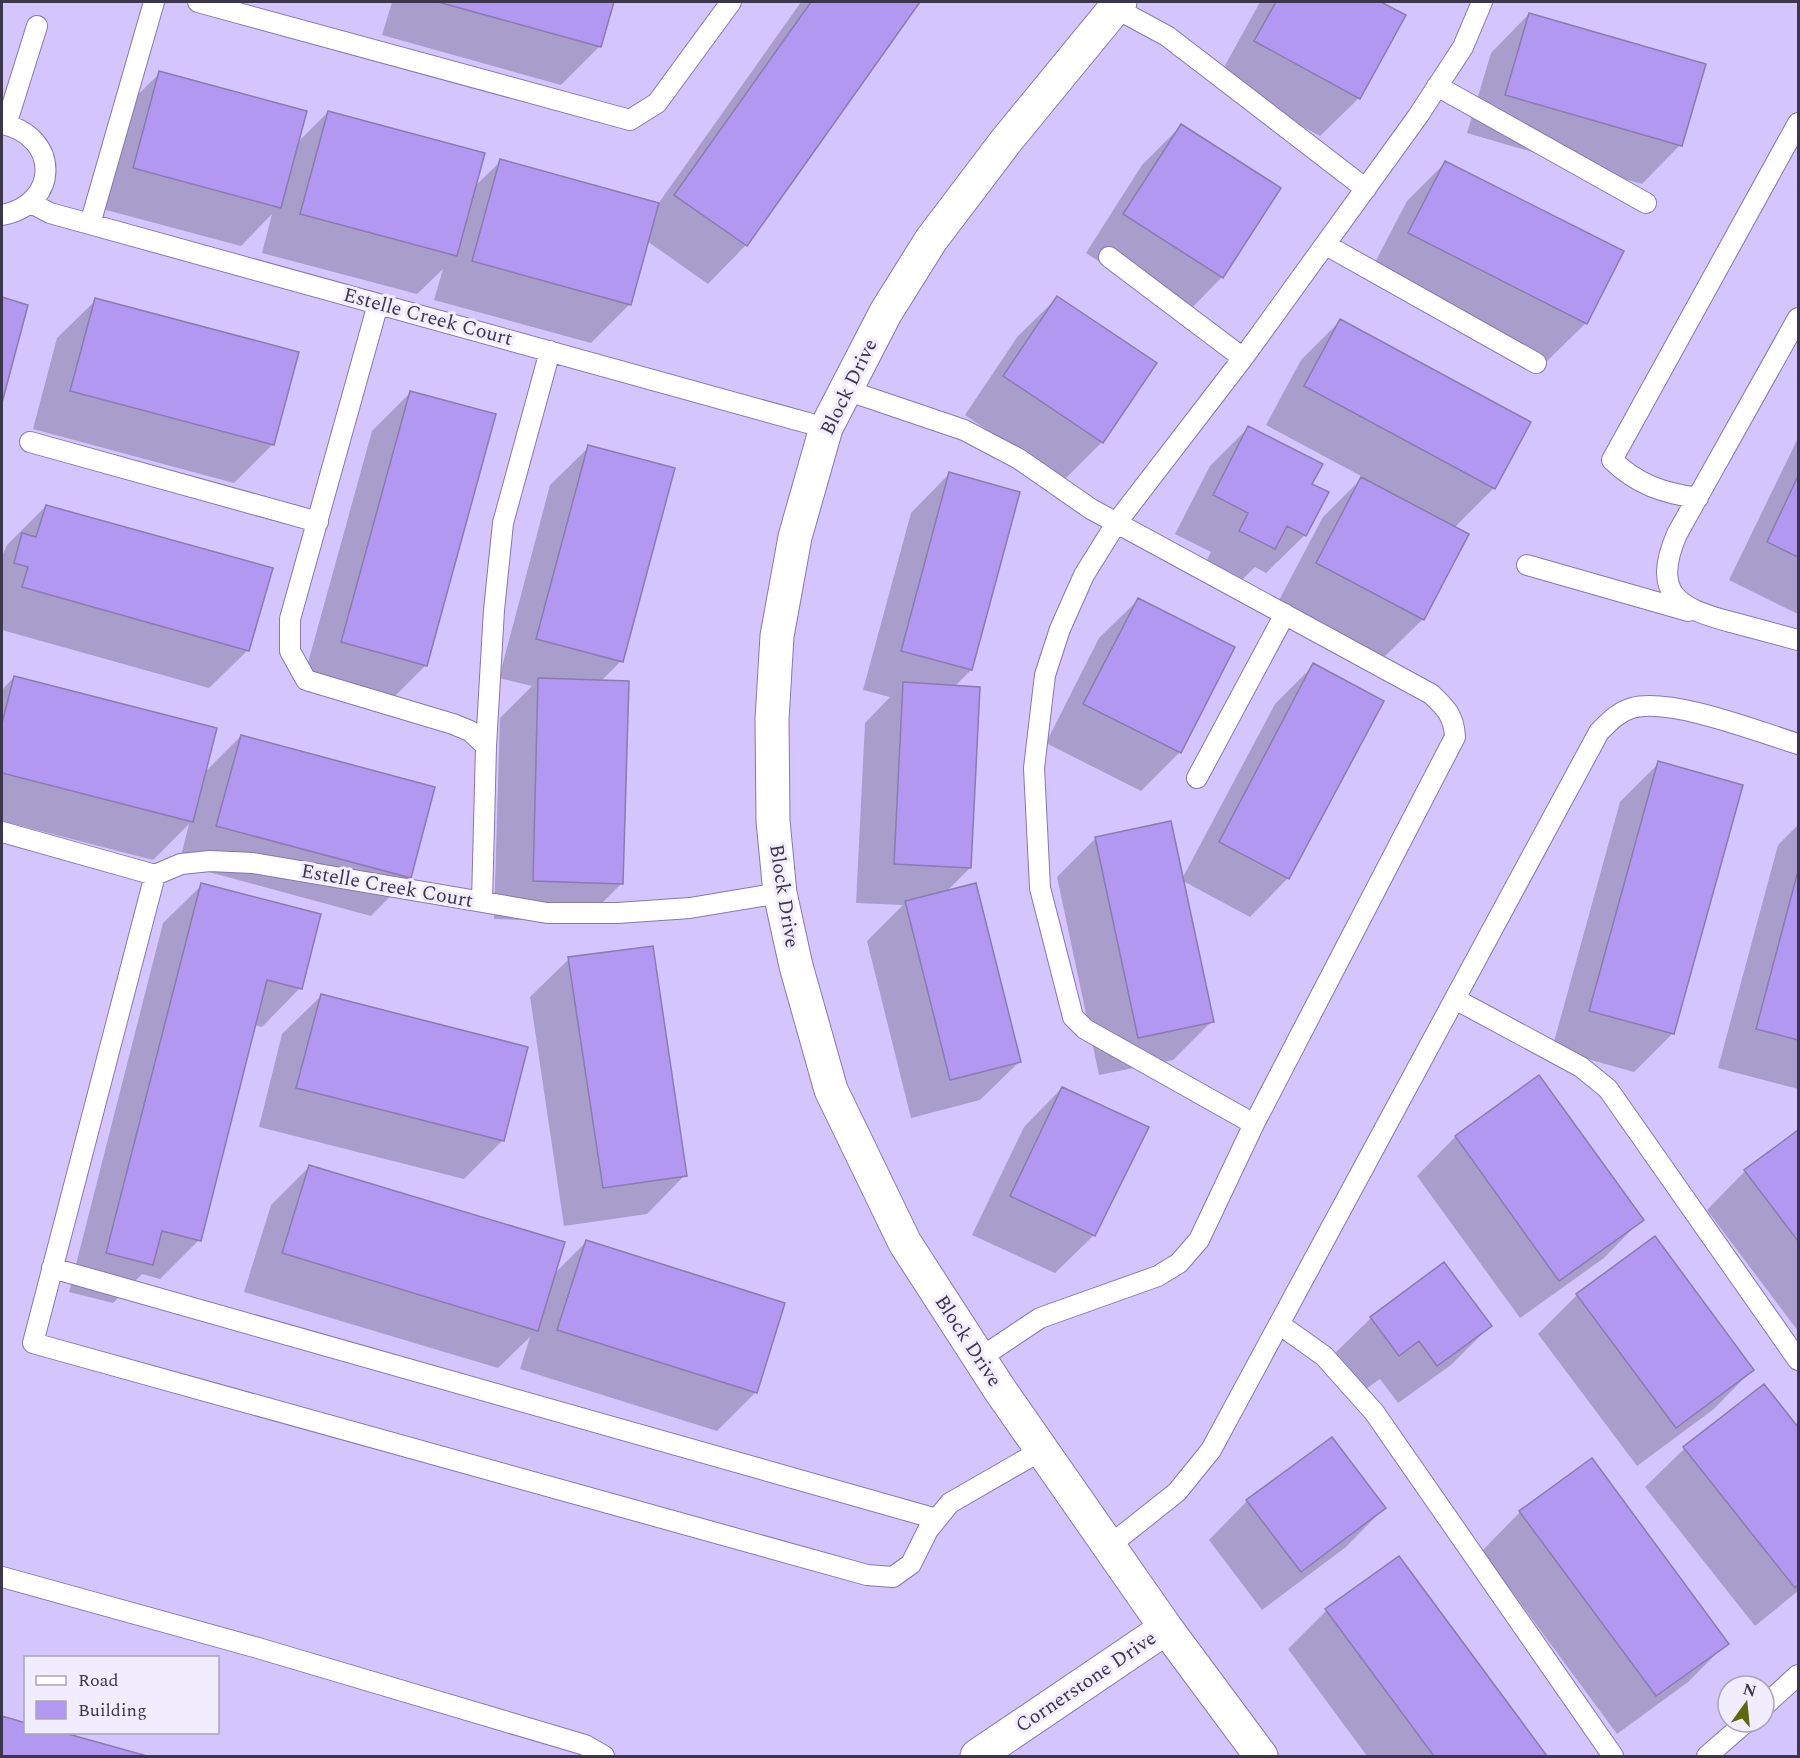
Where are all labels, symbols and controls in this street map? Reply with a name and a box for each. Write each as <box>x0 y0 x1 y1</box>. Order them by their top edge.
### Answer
street label: Estelle Creek Court <box>340 280 516 354</box>
street label: Block Drive <box>813 333 885 441</box>
street label: Block Drive <box>761 842 807 950</box>
street label: Estelle Creek Court <box>299 856 475 916</box>
street label: Block Drive <box>927 1289 1009 1393</box>
street label: Cornerstone Drive <box>1010 1624 1162 1740</box>
legend <box>24 1656 219 1734</box>
text: Road <box>78 1667 119 1694</box>
north arrow <box>1716 1674 1776 1734</box>
text: N <box>1740 1677 1759 1704</box>
text: Building <box>78 1697 147 1724</box>

